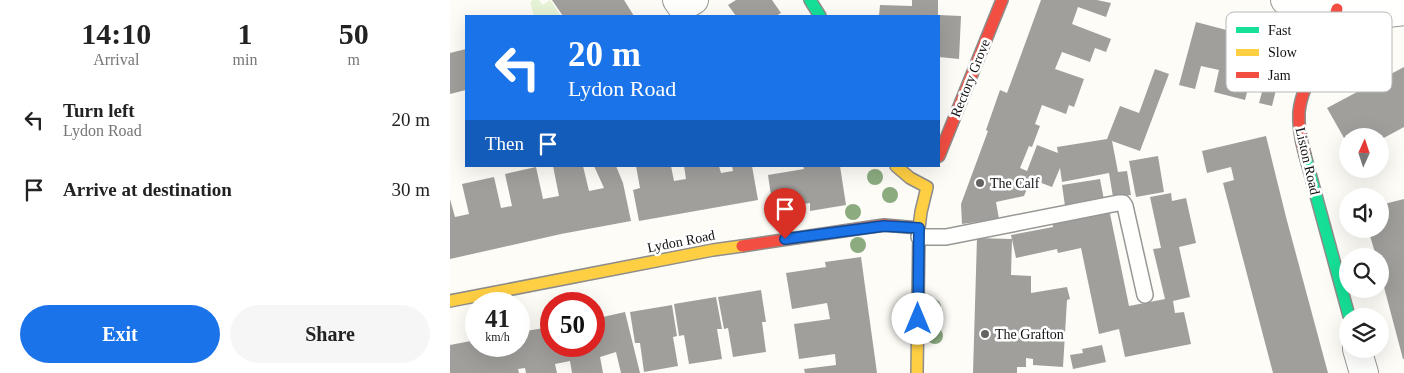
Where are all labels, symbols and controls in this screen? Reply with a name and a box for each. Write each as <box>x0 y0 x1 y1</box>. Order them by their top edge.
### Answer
legend <box>1226 12 1392 92</box>
text: 14:10 <box>81 17 151 50</box>
text: 1 <box>237 17 252 50</box>
text: 50 <box>339 17 369 50</box>
text: Fast <box>1268 23 1291 38</box>
icon: left <box>485 35 550 100</box>
text: 20 m <box>568 35 641 74</box>
street label: Rectory Grove <box>948 37 993 119</box>
text: Slow <box>1268 45 1298 60</box>
text: Arrival <box>93 51 139 68</box>
text: min <box>233 51 257 68</box>
text: m <box>347 51 360 68</box>
text: Jam <box>1268 68 1291 83</box>
text: Lydon Road <box>568 76 676 101</box>
text: Turn left <box>63 100 135 121</box>
icon: left <box>20 106 48 134</box>
text: 20 m <box>391 109 430 130</box>
text: Lydon Road <box>63 122 142 139</box>
street label: Liston Road <box>1292 126 1323 196</box>
north arrow <box>1339 128 1389 178</box>
map controls <box>1339 128 1389 358</box>
icon: arrive <box>534 130 562 158</box>
text: Then <box>485 133 524 154</box>
icon: arrive <box>20 176 48 204</box>
place label: The Calf <box>990 176 1040 191</box>
marker: The Calf <box>974 177 986 189</box>
text: Arrive at destination <box>63 179 232 200</box>
text: 30 m <box>391 179 430 200</box>
pin <box>764 188 806 239</box>
button: sound <box>1339 188 1389 238</box>
icon: arrive <box>771 195 799 223</box>
street label: Lydon Road <box>646 228 716 255</box>
button: search <box>1339 248 1389 298</box>
speed limit sign: 50 <box>540 292 605 357</box>
position arrow <box>891 292 943 344</box>
button: Exit <box>20 305 220 363</box>
button: Share <box>230 305 430 363</box>
text: 41 <box>485 305 510 332</box>
button: layers <box>1339 308 1389 358</box>
place label: The Grafton <box>995 327 1064 342</box>
marker: The Grafton <box>979 328 991 340</box>
text: km/h <box>485 330 510 344</box>

